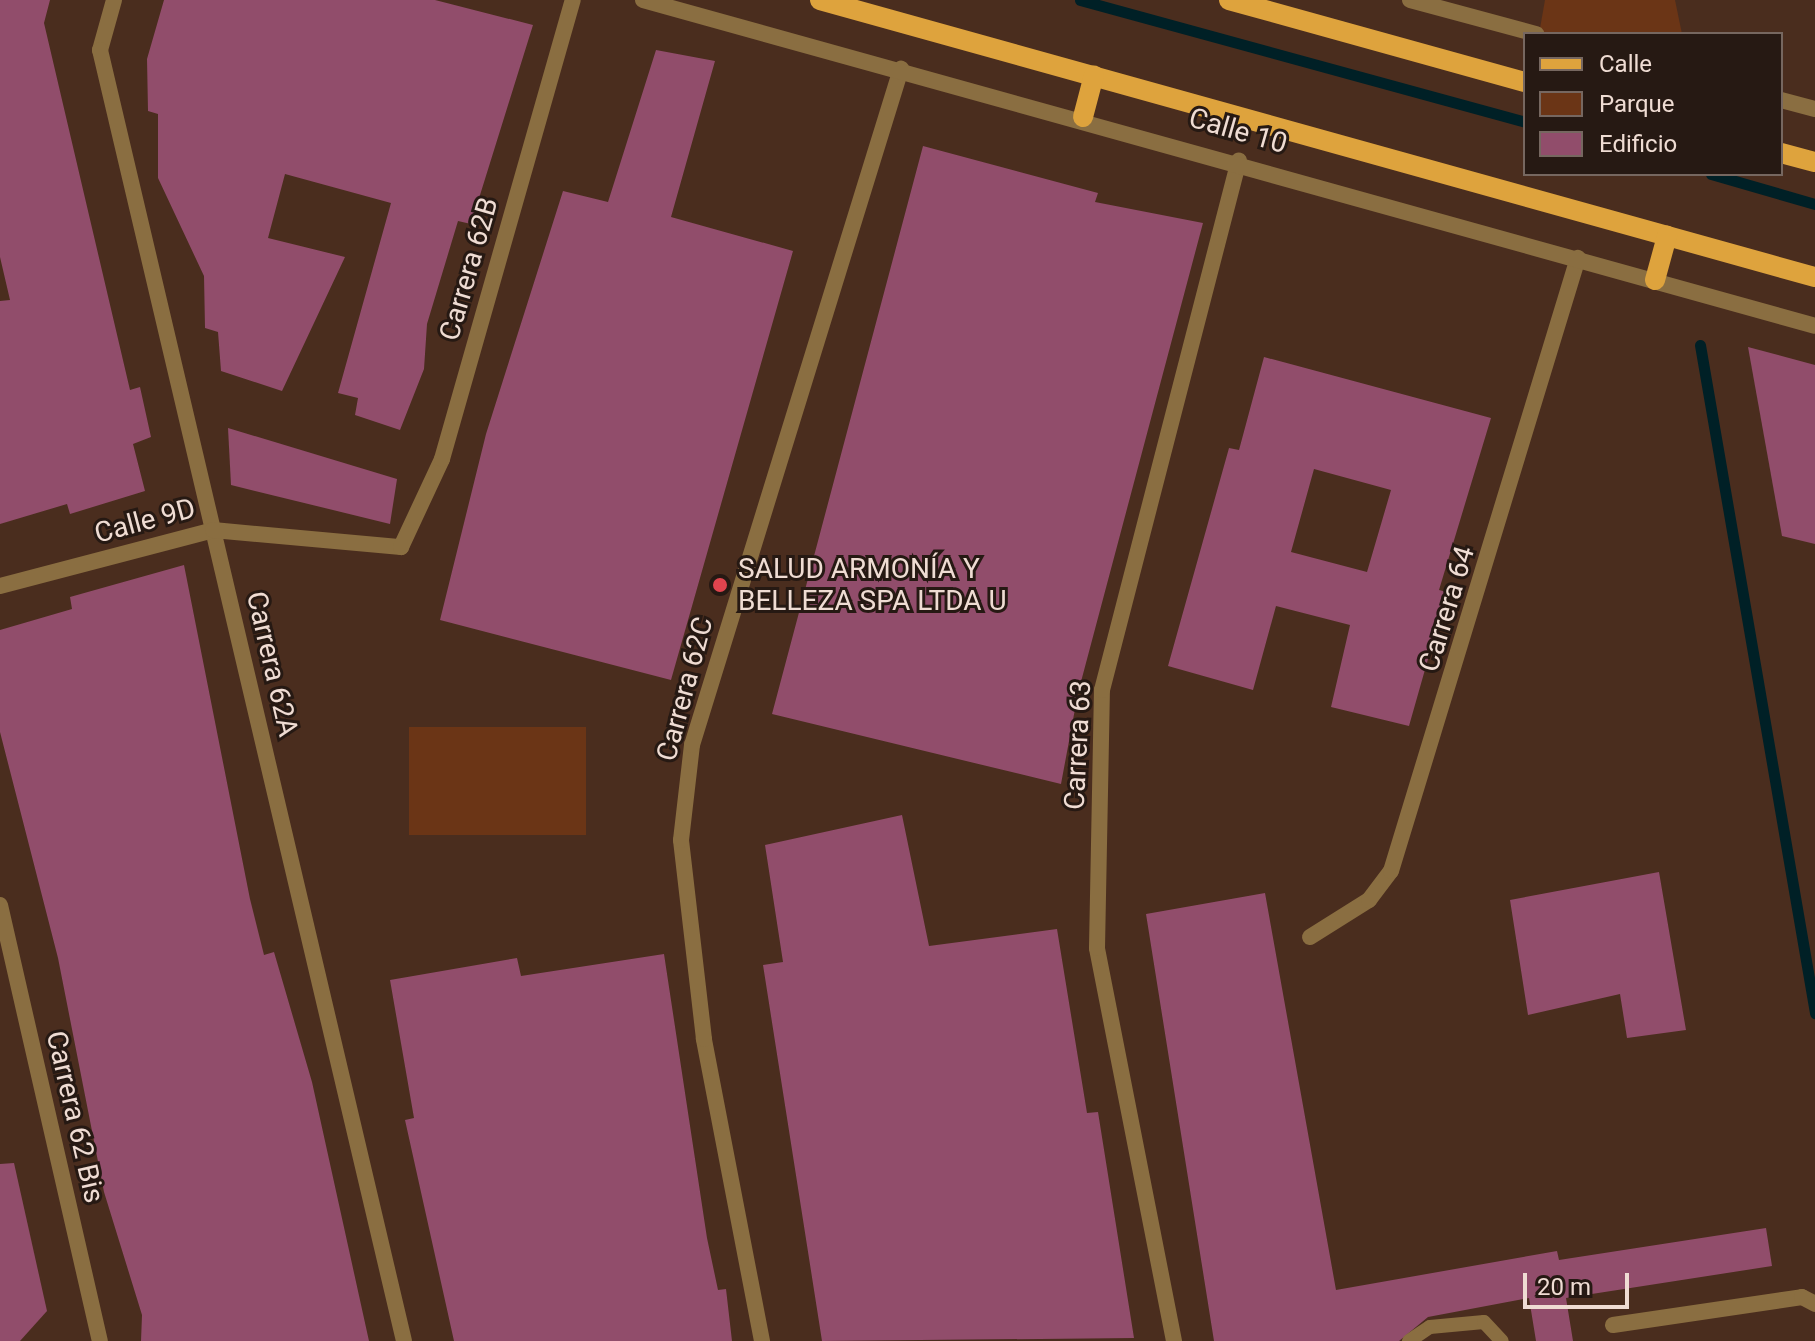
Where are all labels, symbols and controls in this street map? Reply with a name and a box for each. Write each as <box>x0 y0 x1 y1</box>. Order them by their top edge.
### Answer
legend <box>1523 32 1783 176</box>
text: Calle <box>1599 50 1652 78</box>
text: Parque <box>1599 90 1675 118</box>
street label: Calle 10 <box>1185 101 1291 161</box>
text: Edificio <box>1599 130 1677 158</box>
street label: Carrera 62B <box>433 194 505 344</box>
street label: Calle 9D <box>91 491 199 551</box>
street label: Carrera 64 <box>1412 542 1482 676</box>
place label: SALUD ARMONÍA Y BELLEZA SPA LTDA U <box>738 552 1007 618</box>
marker: SALUD ARMONÍA Y BELLEZA SPA LTDA U <box>709 574 731 596</box>
street label: Carrera 62A <box>239 588 305 740</box>
street label: Carrera 62C <box>650 613 720 765</box>
street label: Carrera 63 <box>1058 679 1098 811</box>
street label: Carrera 62 Bis <box>39 1028 111 1206</box>
scale bar <box>1527 1257 1633 1307</box>
text: 20 m <box>1537 1273 1591 1301</box>

